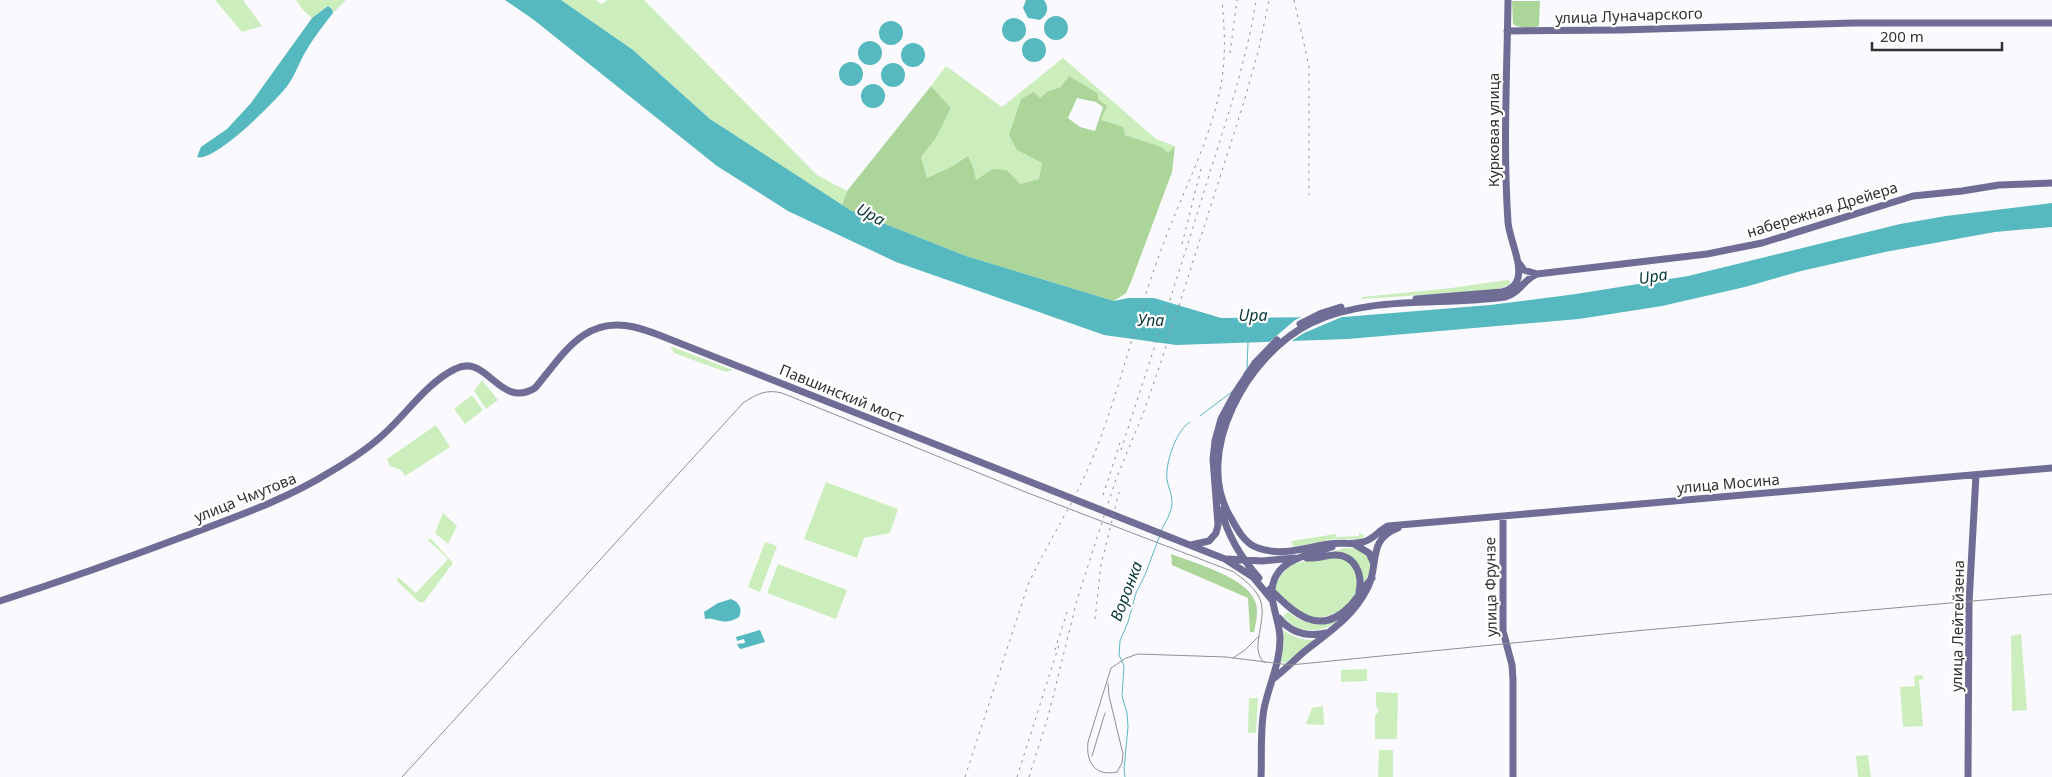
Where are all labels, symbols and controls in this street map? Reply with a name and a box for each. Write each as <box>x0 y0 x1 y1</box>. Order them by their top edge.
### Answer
street label: улица Луначарского <box>1555 2 1703 28</box>
scale bar <box>1872 20 2002 52</box>
text: 200 m <box>1880 26 1924 46</box>
street label: Курковая улица <box>1483 73 1503 187</box>
street label: набережная Дрейера <box>1744 177 1900 241</box>
water label: Upa <box>853 197 889 231</box>
water label: Upa <box>1637 263 1669 289</box>
water label: Upa <box>1238 304 1268 326</box>
water label: Упа <box>1138 309 1164 331</box>
street label: Павшинский мост <box>777 359 907 427</box>
street label: улица Чмутова <box>191 467 299 527</box>
street label: улица Мосина <box>1676 469 1780 497</box>
street label: улица Фрунзе <box>1479 537 1501 637</box>
water label: Воронка <box>1105 558 1147 624</box>
street label: улица Лейтейзена <box>1946 560 1968 692</box>

